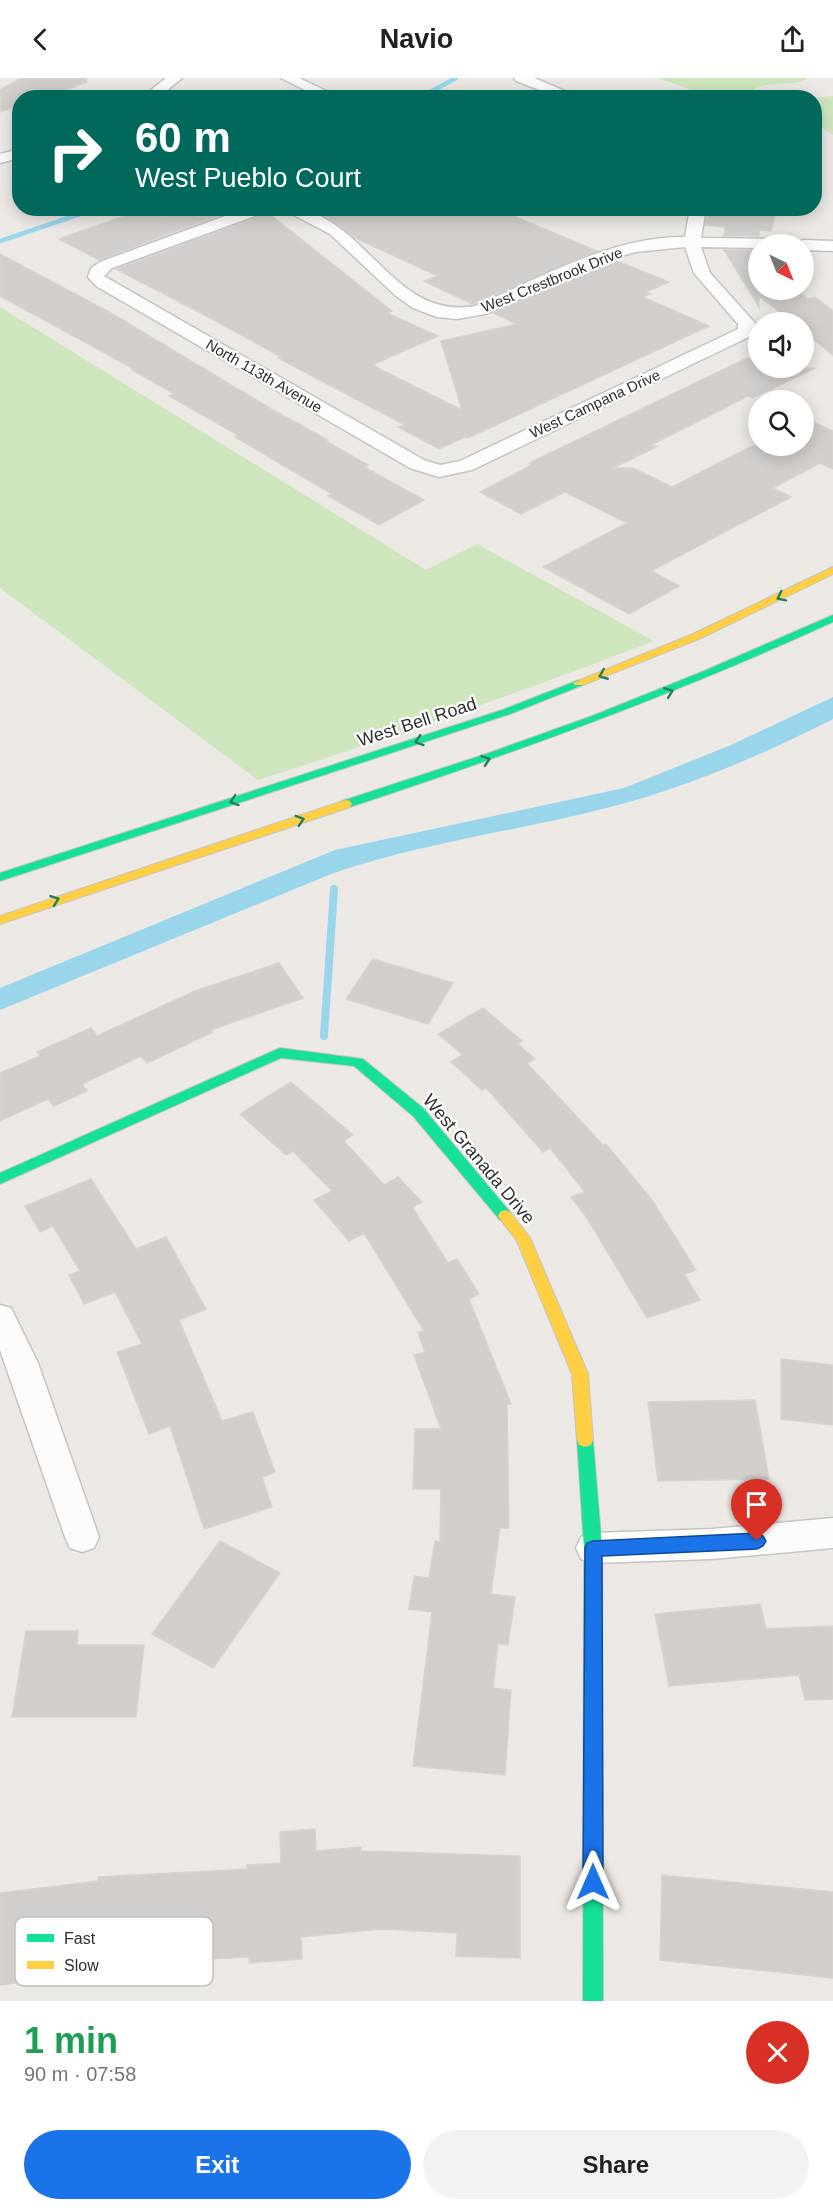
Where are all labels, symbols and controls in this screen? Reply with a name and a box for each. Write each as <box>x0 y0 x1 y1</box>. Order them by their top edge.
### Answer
icon: back <box>24 23 57 56</box>
icon: share <box>776 23 809 56</box>
text: Navio <box>380 24 453 54</box>
icon: right <box>36 114 114 192</box>
text: 60 m <box>135 114 231 161</box>
text: West Pueblo Court <box>135 163 361 193</box>
north arrow <box>748 234 814 300</box>
map controls <box>748 234 814 456</box>
street label: West Crestbrook Drive <box>479 243 625 316</box>
button: sound <box>748 312 814 378</box>
street label: North 113th Avenue <box>203 335 325 416</box>
street label: West Campana Drive <box>527 366 663 441</box>
button: search <box>748 390 814 456</box>
one-way arrow <box>777 589 788 601</box>
one-way arrow <box>598 668 609 680</box>
one-way arrow <box>662 687 673 699</box>
street label: West Bell Road <box>355 693 479 751</box>
one-way arrow <box>414 734 425 746</box>
one-way arrow <box>480 754 491 767</box>
one-way arrow <box>229 794 240 807</box>
one-way arrow <box>294 815 305 828</box>
one-way arrow <box>49 894 60 907</box>
street label: West Granada Drive <box>419 1090 539 1228</box>
pin <box>731 1479 782 1541</box>
icon: arrive <box>740 1488 773 1521</box>
position arrow <box>561 1850 625 1914</box>
legend <box>15 1917 213 1986</box>
text: Fast <box>64 1930 96 1947</box>
text: Slow <box>64 1957 99 1974</box>
text: 1 min <box>24 2020 118 2061</box>
button: close <box>746 2021 809 2084</box>
text: 90 m · 07:58 <box>24 2063 136 2085</box>
button: Exit <box>24 2130 411 2199</box>
button: Share <box>423 2130 809 2199</box>

